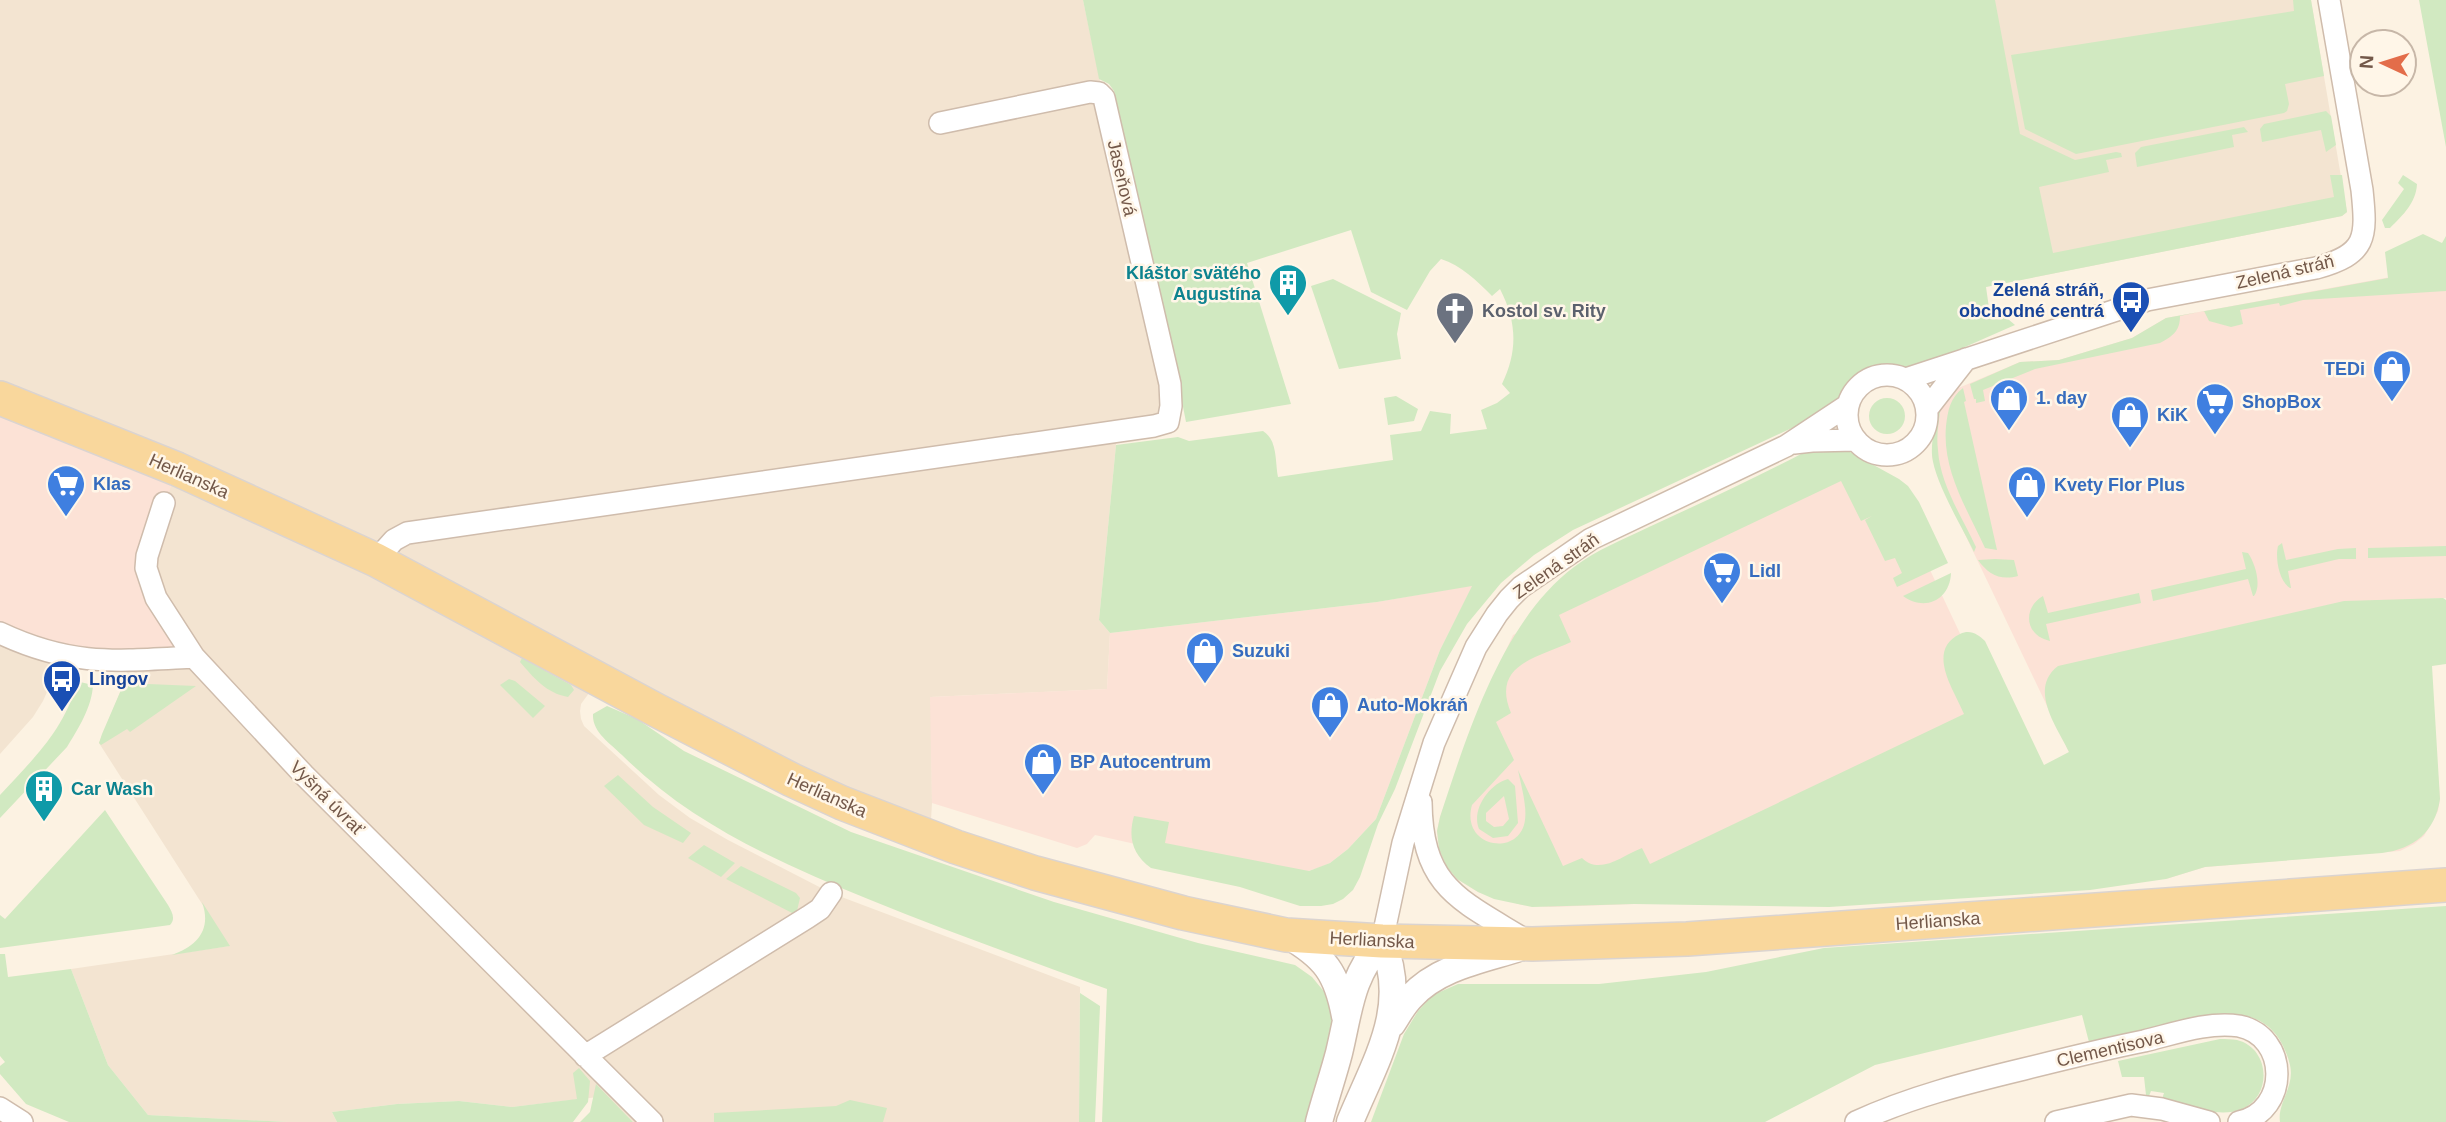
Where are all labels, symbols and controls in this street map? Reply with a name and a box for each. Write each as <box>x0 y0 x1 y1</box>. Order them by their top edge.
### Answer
north arrow <box>2348 28 2418 98</box>
text: N <box>2356 54 2377 69</box>
street label: Jaseňová <box>1104 138 1141 219</box>
street label: Zelená stráň <box>2234 251 2336 293</box>
building icon: Kláštor svätého Augustína <box>1267 262 1309 317</box>
place label: Kláštor svätého Augustína <box>1126 263 1262 304</box>
bus stop icon: Zelená stráň, obchodné centrá <box>2110 279 2152 334</box>
place label: Zelená stráň, obchodné centrá <box>1959 280 2105 321</box>
church icon: Kostol sv. Rity <box>1434 290 1476 345</box>
place label: Kostol sv. Rity <box>1482 301 1606 321</box>
shop icon: TEDi <box>2371 348 2413 403</box>
place label: TEDi <box>2324 359 2365 379</box>
shop icon: 1. day <box>1988 377 2030 432</box>
supermarket icon: ShopBox <box>2194 381 2236 436</box>
place label: 1. day <box>2036 388 2087 408</box>
place label: ShopBox <box>2242 392 2321 412</box>
shop icon: KiK <box>2109 394 2151 449</box>
place label: KiK <box>2157 405 2188 425</box>
street label: Herlianska <box>146 450 233 503</box>
supermarket icon: Klas <box>45 463 87 518</box>
shop icon: Kvety Flor Plus <box>2006 464 2048 519</box>
place label: Klas <box>93 474 131 494</box>
place label: Kvety Flor Plus <box>2054 475 2185 495</box>
street label: Zelená stráň <box>1509 529 1603 603</box>
supermarket icon: Lidl <box>1701 550 1743 605</box>
place label: Lidl <box>1749 561 1781 581</box>
shop icon: Suzuki <box>1184 630 1226 685</box>
place label: Suzuki <box>1232 641 1290 661</box>
bus stop icon: Lingov <box>41 658 83 713</box>
place label: Lingov <box>89 669 148 689</box>
shop icon: Auto-Mokráň <box>1309 684 1351 739</box>
place label: Auto-Mokráň <box>1357 695 1468 715</box>
shop icon: BP Autocentrum <box>1022 741 1064 796</box>
place label: BP Autocentrum <box>1070 752 1211 772</box>
street label: Vyšná úvrať <box>286 757 368 839</box>
building icon: Car Wash <box>23 768 65 823</box>
street label: Herlianska <box>784 769 871 822</box>
place label: Car Wash <box>71 779 153 799</box>
street label: Herlianska <box>1895 908 1982 934</box>
street label: Herlianska <box>1329 928 1416 952</box>
street label: Clementisova <box>2055 1027 2166 1071</box>

